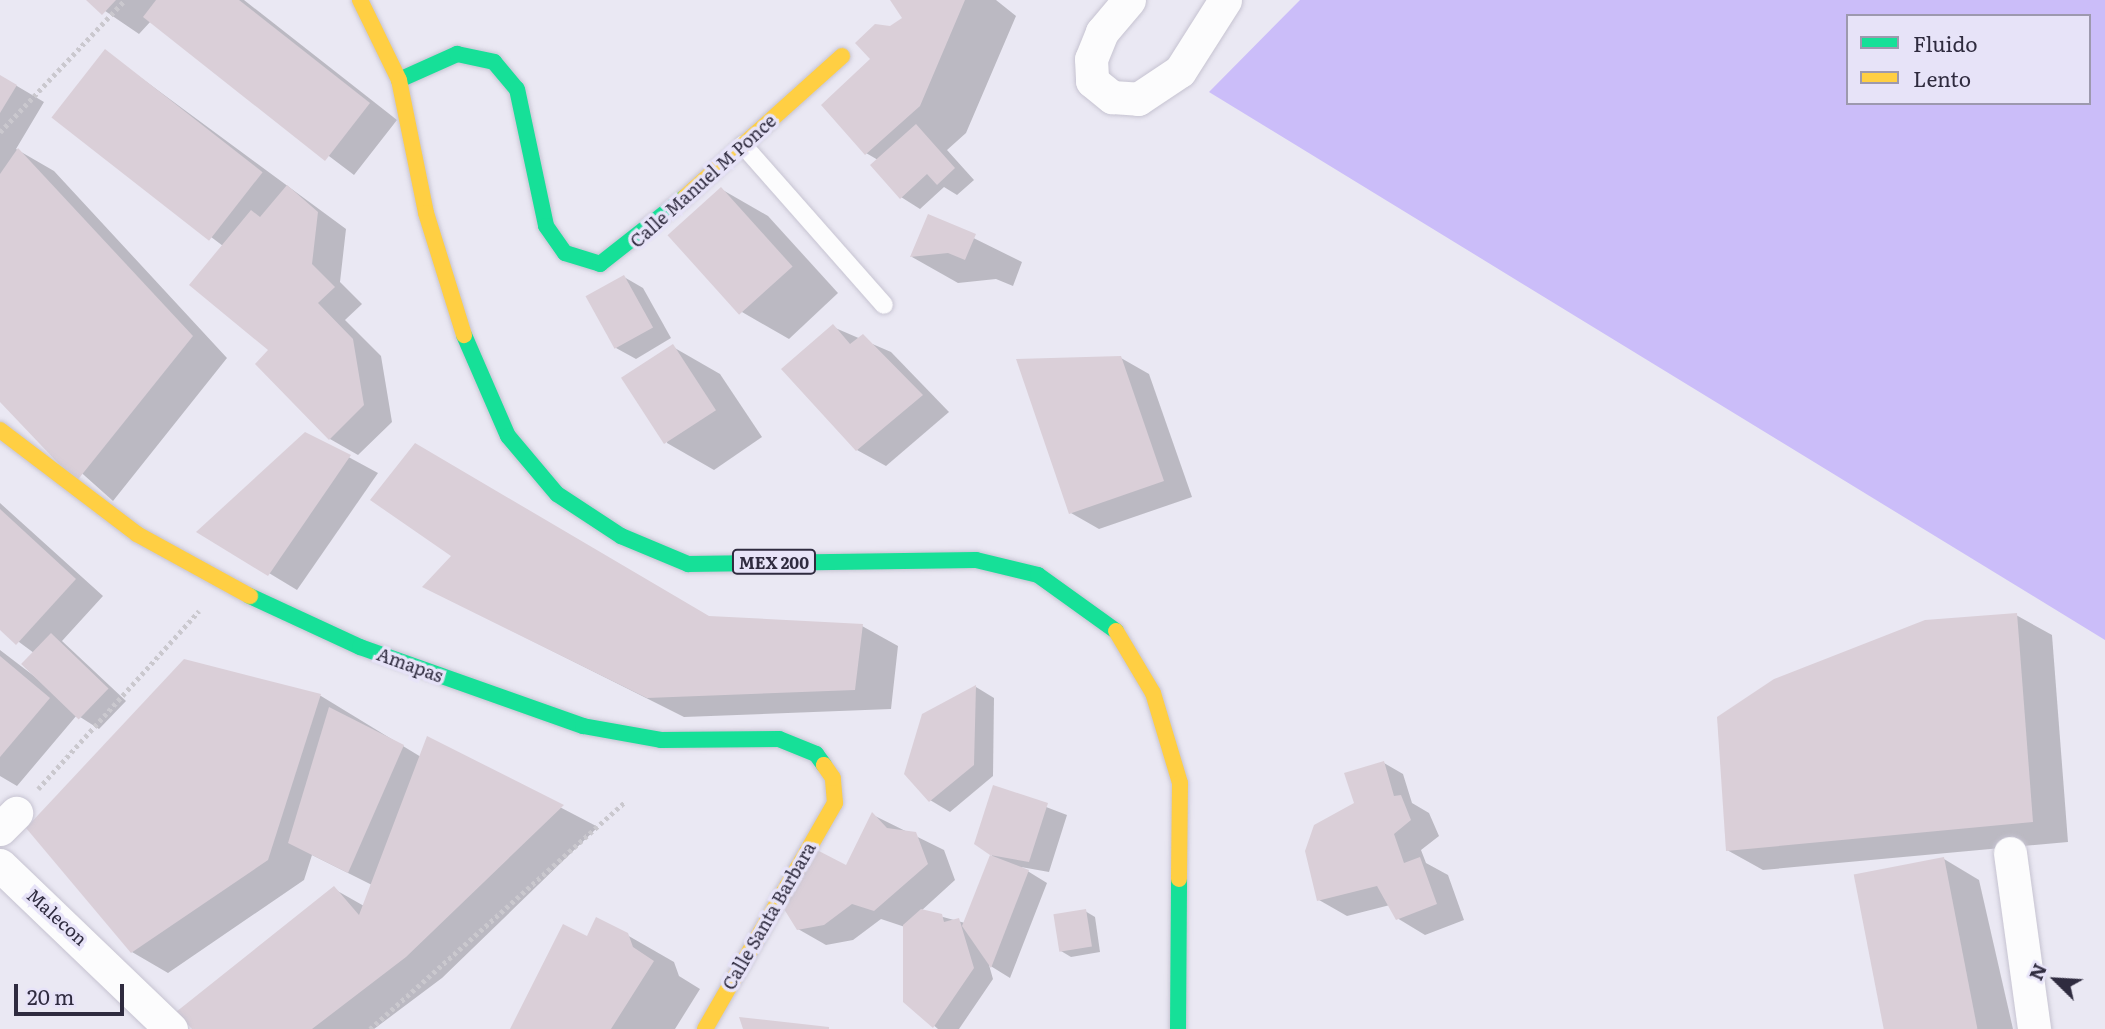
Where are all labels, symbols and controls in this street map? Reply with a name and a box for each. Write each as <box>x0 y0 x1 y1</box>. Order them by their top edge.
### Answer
legend <box>1846 14 2091 105</box>
text: Fluido <box>1913 27 1977 58</box>
text: Lento <box>1913 62 1971 93</box>
street label: Calle Manuel M Ponce <box>626 110 780 252</box>
road number: MEX 200 <box>730 550 818 575</box>
street label: Amapas <box>374 643 446 687</box>
street label: Calle Santa Barbara <box>718 838 820 994</box>
street label: Malecon <box>22 884 92 950</box>
north arrow <box>2021 945 2091 1015</box>
text: N <box>2021 958 2053 984</box>
scale bar <box>18 970 128 1014</box>
text: 20 m <box>27 980 74 1011</box>

